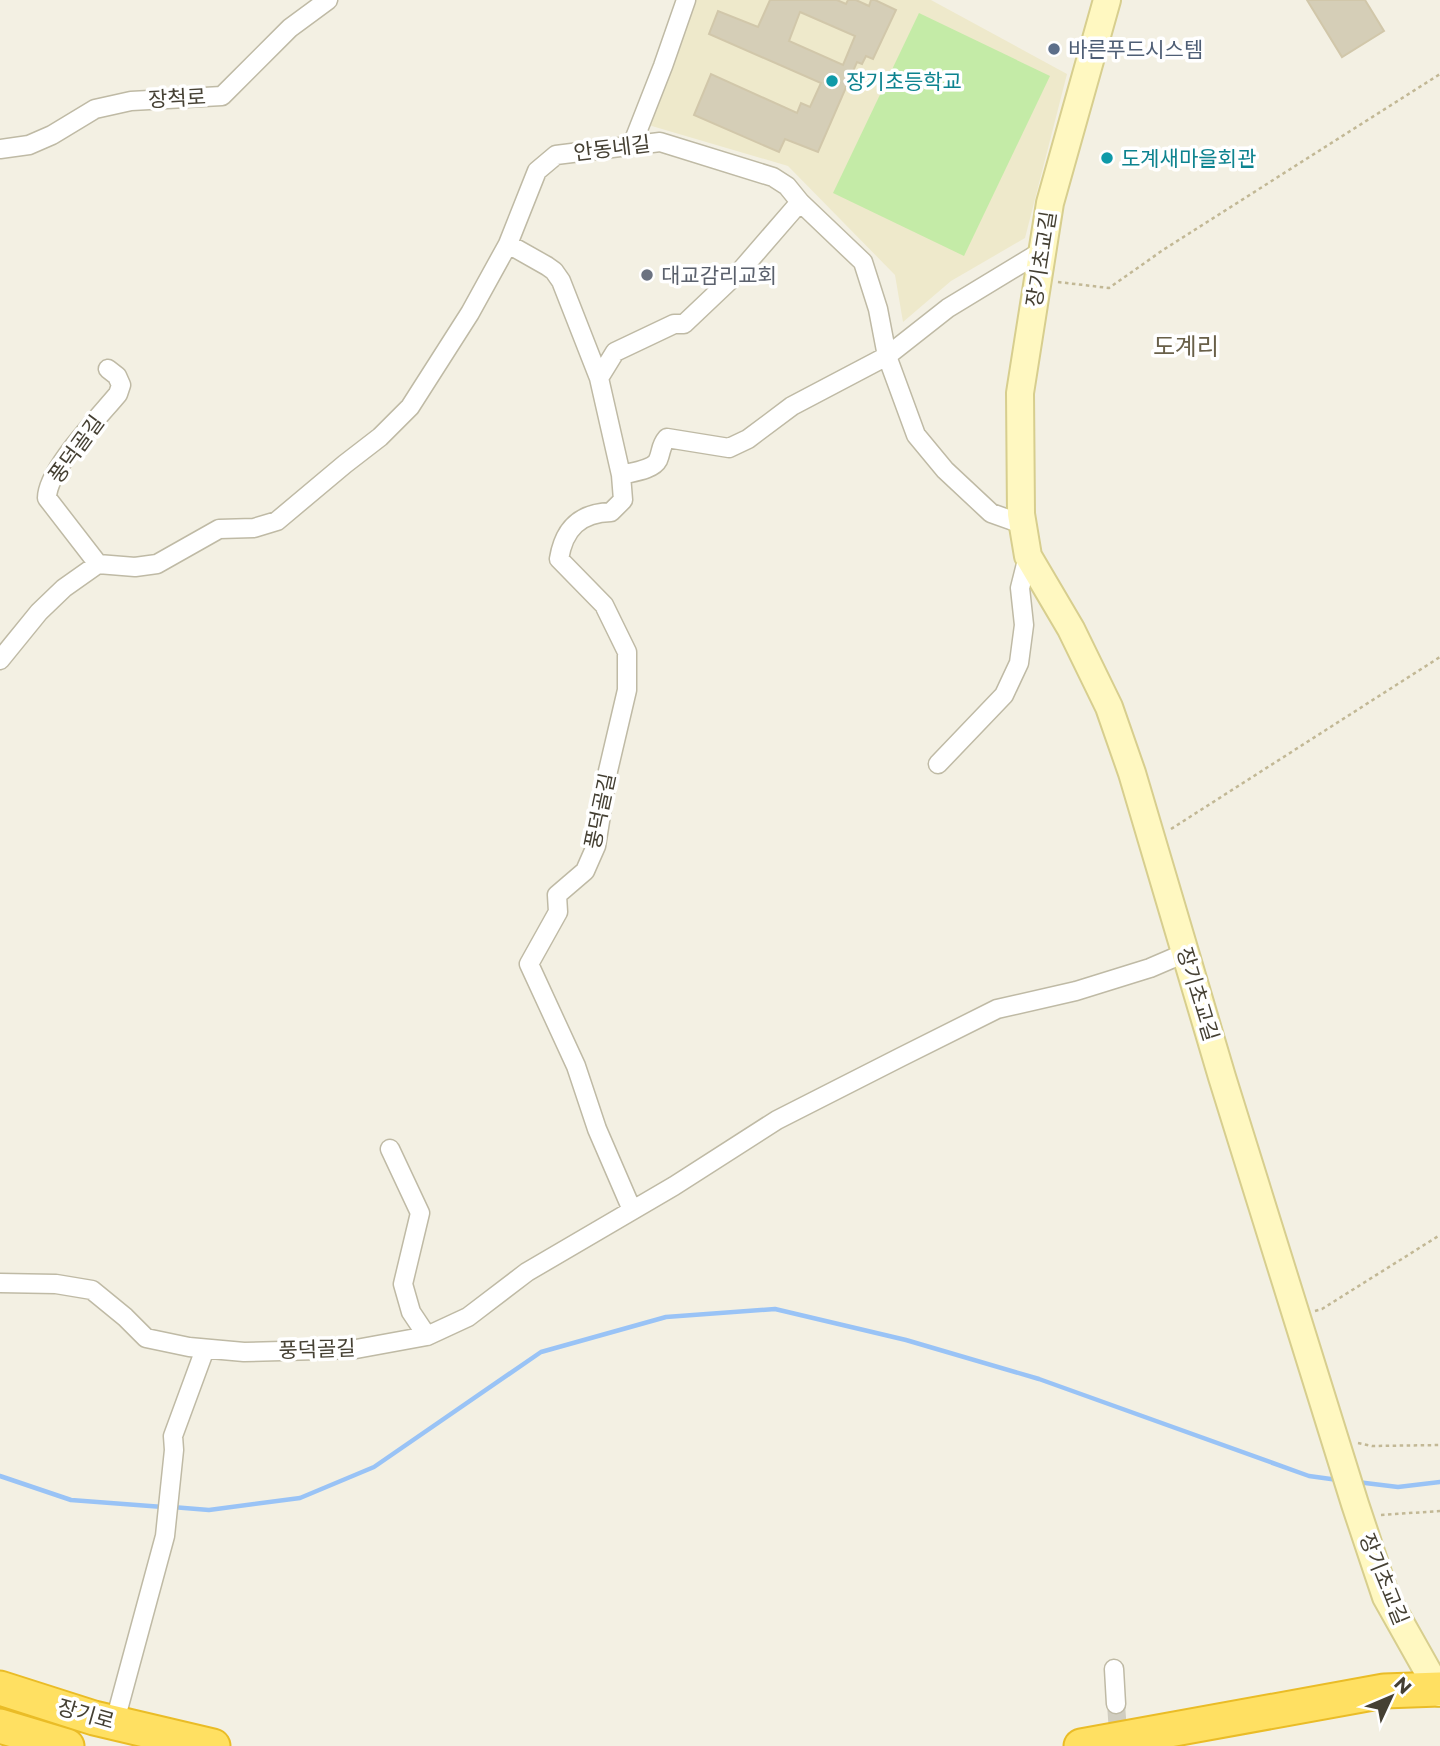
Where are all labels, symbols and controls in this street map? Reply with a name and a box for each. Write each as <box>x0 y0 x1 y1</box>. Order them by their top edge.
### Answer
place label: 바른푸드시스템 <box>1068 37 1203 62</box>
marker: 바른푸드시스템 <box>1046 41 1062 57</box>
place label: 장기초등학교 <box>846 69 962 94</box>
marker: 장기초등학교 <box>824 73 840 89</box>
street label: 장척로 <box>147 84 207 112</box>
street label: 안동네길 <box>572 131 652 165</box>
place label: 도계새마을회관 <box>1121 146 1256 171</box>
marker: 도계새마을회관 <box>1099 150 1115 166</box>
street label: 장기초교길 <box>1021 209 1061 309</box>
place label: 대교감리교회 <box>661 263 777 288</box>
marker: 대교감리교회 <box>639 267 655 283</box>
district label: 도계리 <box>1153 332 1219 361</box>
street label: 풍덕골길 <box>43 410 109 488</box>
street label: 풍덕골길 <box>580 771 620 851</box>
street label: 장기초교길 <box>1172 944 1224 1044</box>
street label: 풍덕골길 <box>278 1335 356 1363</box>
street label: 장기초교길 <box>1354 1530 1414 1628</box>
north arrow <box>1356 1662 1426 1732</box>
text: N <box>1389 1672 1416 1699</box>
street label: 장기로 <box>55 1694 117 1734</box>

